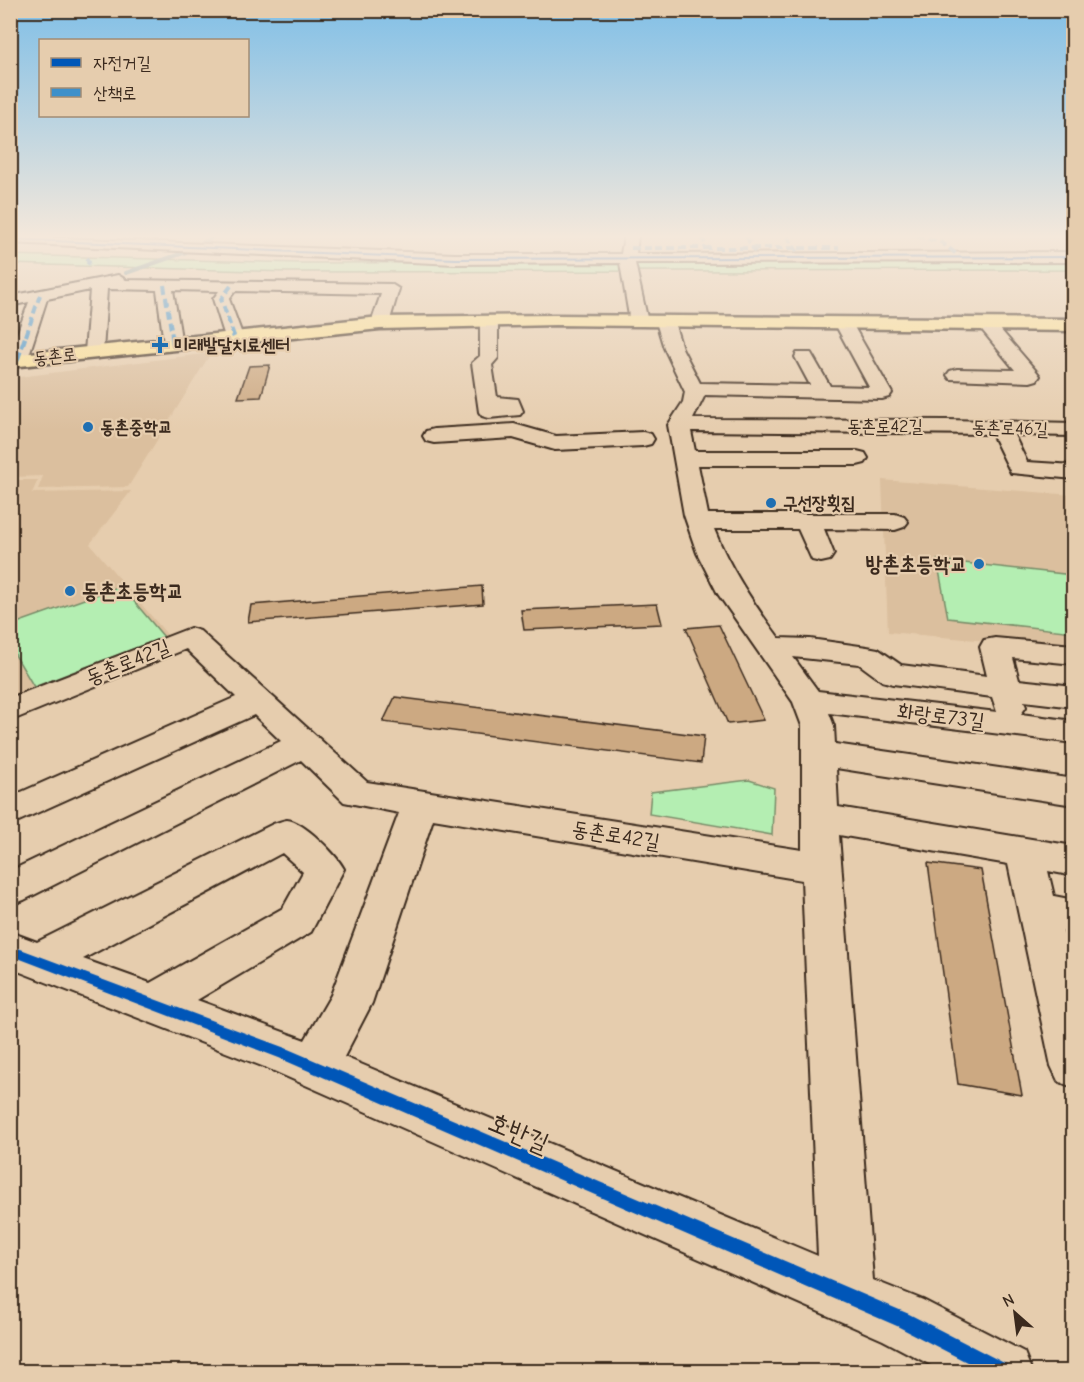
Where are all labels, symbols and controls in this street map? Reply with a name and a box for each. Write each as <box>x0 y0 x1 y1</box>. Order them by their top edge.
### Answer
legend <box>39 39 249 117</box>
text: 자전거길 <box>93 53 151 74</box>
text: 산책로 <box>93 83 136 104</box>
place label: 미래발달치료센터 <box>174 335 290 356</box>
marker: 미래발달치료센터 <box>151 336 169 354</box>
street label: 동촌로 <box>32 344 78 369</box>
street label: 동촌로42길 <box>847 416 924 437</box>
place label: 동촌중학교 <box>100 417 172 438</box>
street label: 동촌로46길 <box>971 417 1049 440</box>
marker: 동촌중학교 <box>81 420 95 434</box>
place label: 구선장횟집 <box>783 493 855 514</box>
marker: 구선장횟집 <box>764 496 778 510</box>
place label: 방촌초등학교 <box>866 552 967 576</box>
marker: 방촌초등학교 <box>972 557 986 571</box>
place label: 동촌초등학교 <box>82 579 183 603</box>
marker: 동촌초등학교 <box>63 584 77 598</box>
street label: 동촌로42길 <box>82 634 174 690</box>
street label: 화랑로73길 <box>896 699 986 733</box>
street label: 동촌로42길 <box>570 816 662 854</box>
street label: 호반길 <box>484 1107 553 1159</box>
north arrow <box>985 1283 1045 1343</box>
text: N <box>1000 1290 1017 1311</box>

